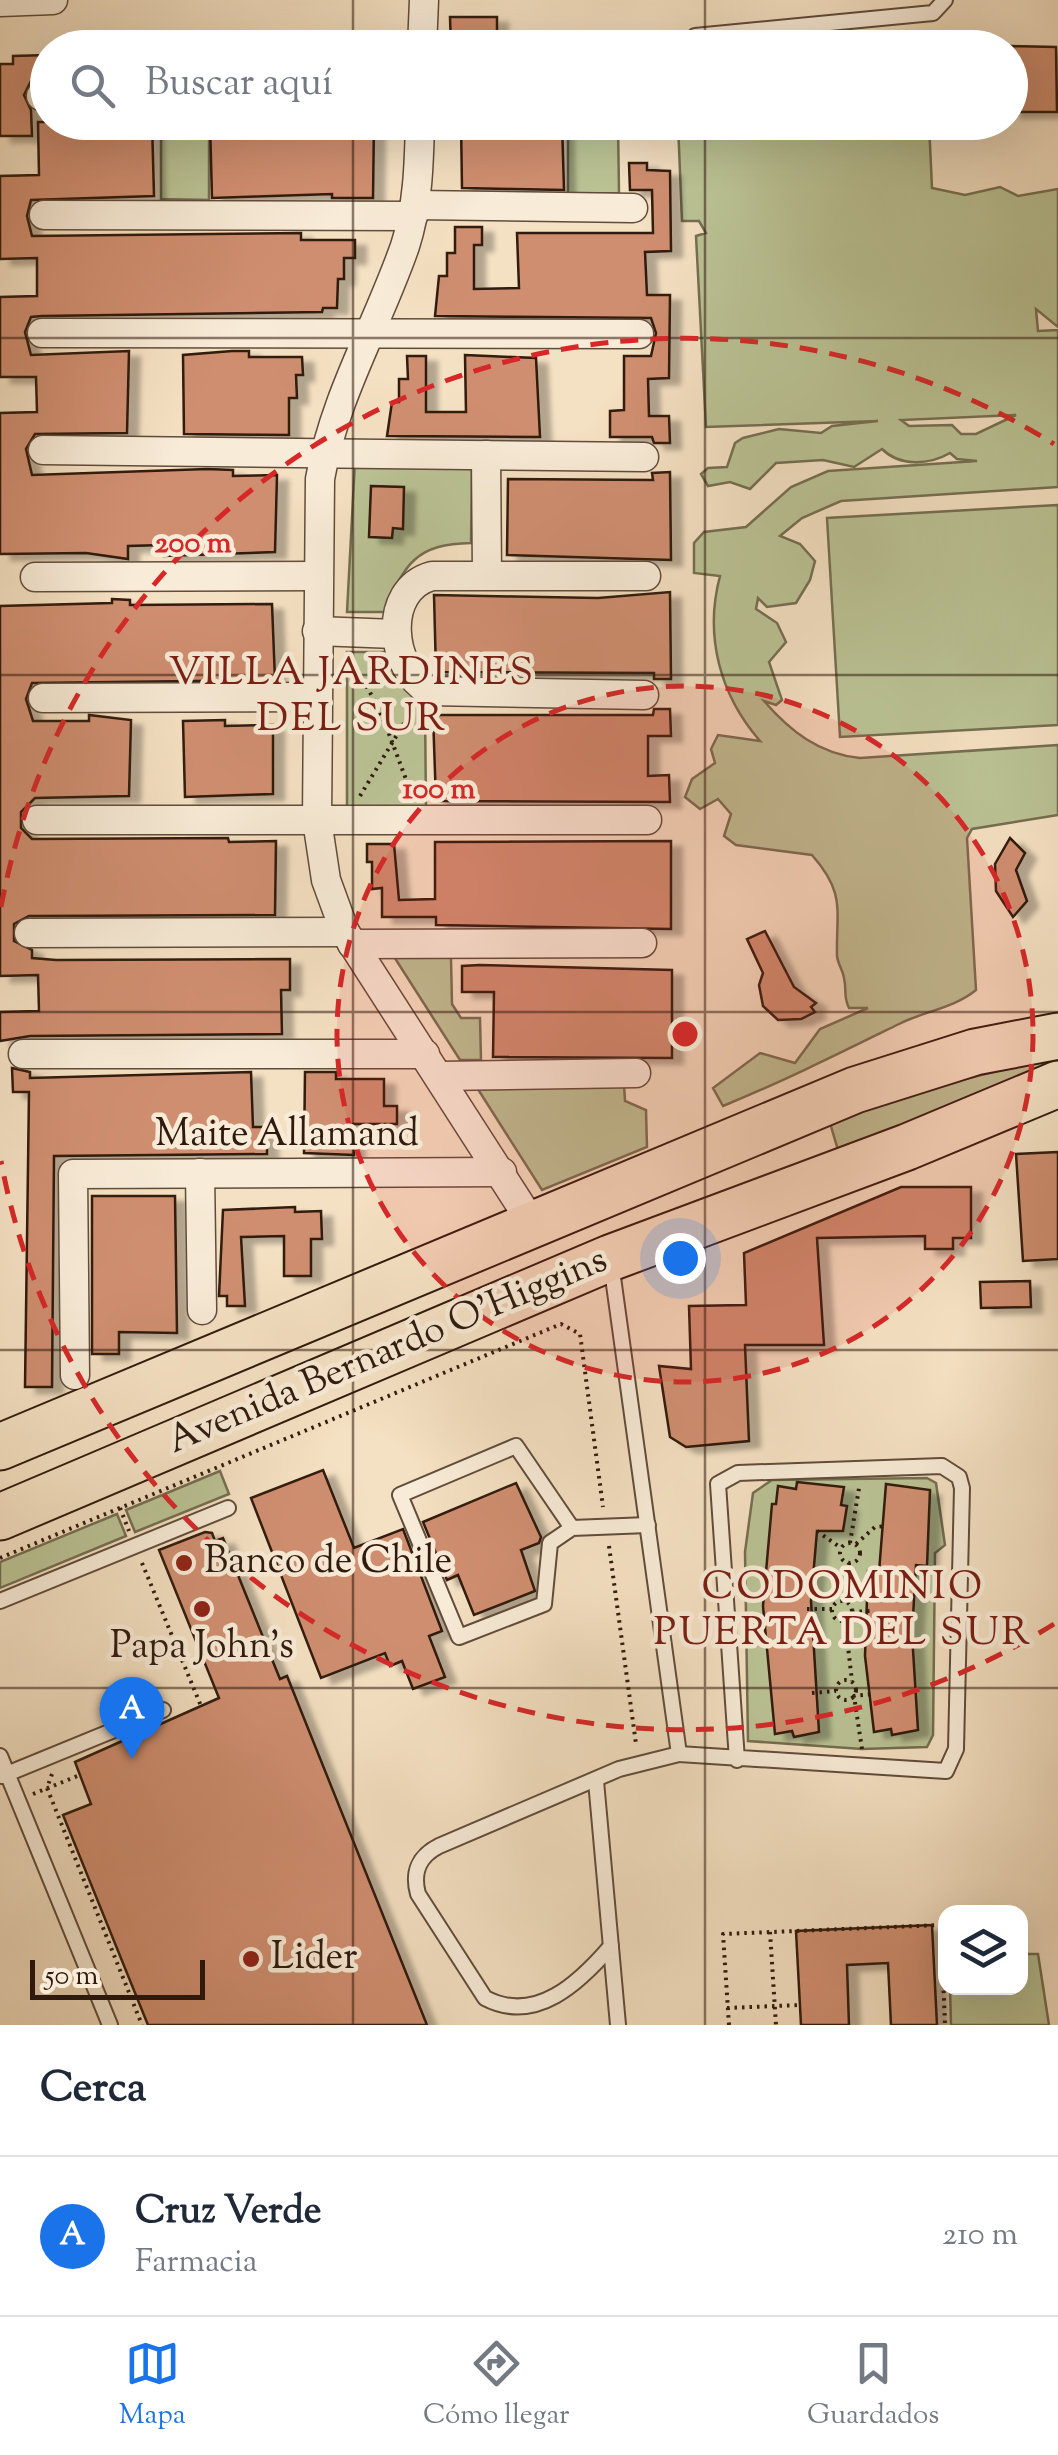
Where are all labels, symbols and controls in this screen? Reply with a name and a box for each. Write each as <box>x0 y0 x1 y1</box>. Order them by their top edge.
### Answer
search box <box>30 30 1028 140</box>
icon: search <box>65 58 120 113</box>
text: Buscar aquí <box>145 58 333 112</box>
text: 200 m <box>155 523 232 566</box>
district label: VILLA JARDINES DEL SUR <box>168 646 536 749</box>
text: 100 m <box>403 769 476 812</box>
centre of rings <box>667 1016 703 1052</box>
street label: Maite Allamand <box>155 1109 419 1163</box>
your location <box>655 1233 706 1284</box>
street label: Avenida Bernardo O'Higgins <box>160 1235 616 1469</box>
place label: Banco de Chile <box>204 1536 452 1590</box>
marker: Banco de Chile <box>173 1552 195 1574</box>
district label: CODOMINIO PUERTA DEL SUR <box>654 1560 1032 1663</box>
marker: Papa John's <box>191 1598 213 1620</box>
place label: Papa John's <box>110 1621 294 1675</box>
pin: A <box>100 1676 164 1759</box>
map controls <box>938 1905 1028 1995</box>
button: layers <box>938 1905 1028 1995</box>
place label: Lider <box>271 1932 358 1986</box>
marker: Lider <box>240 1948 262 1970</box>
scale bar <box>30 1955 205 2000</box>
text: 50 m <box>45 1957 99 1997</box>
text: Cerca <box>40 2060 146 2120</box>
text: Cruz Verde <box>135 2186 321 2240</box>
text: A <box>60 2213 85 2259</box>
text: 210 m <box>942 2213 1018 2259</box>
text: Farmacia <box>135 2240 258 2286</box>
tab: Mapa <box>119 2336 186 2436</box>
tab: Cómo llegar <box>423 2336 569 2436</box>
tab: Guardados <box>807 2336 939 2436</box>

